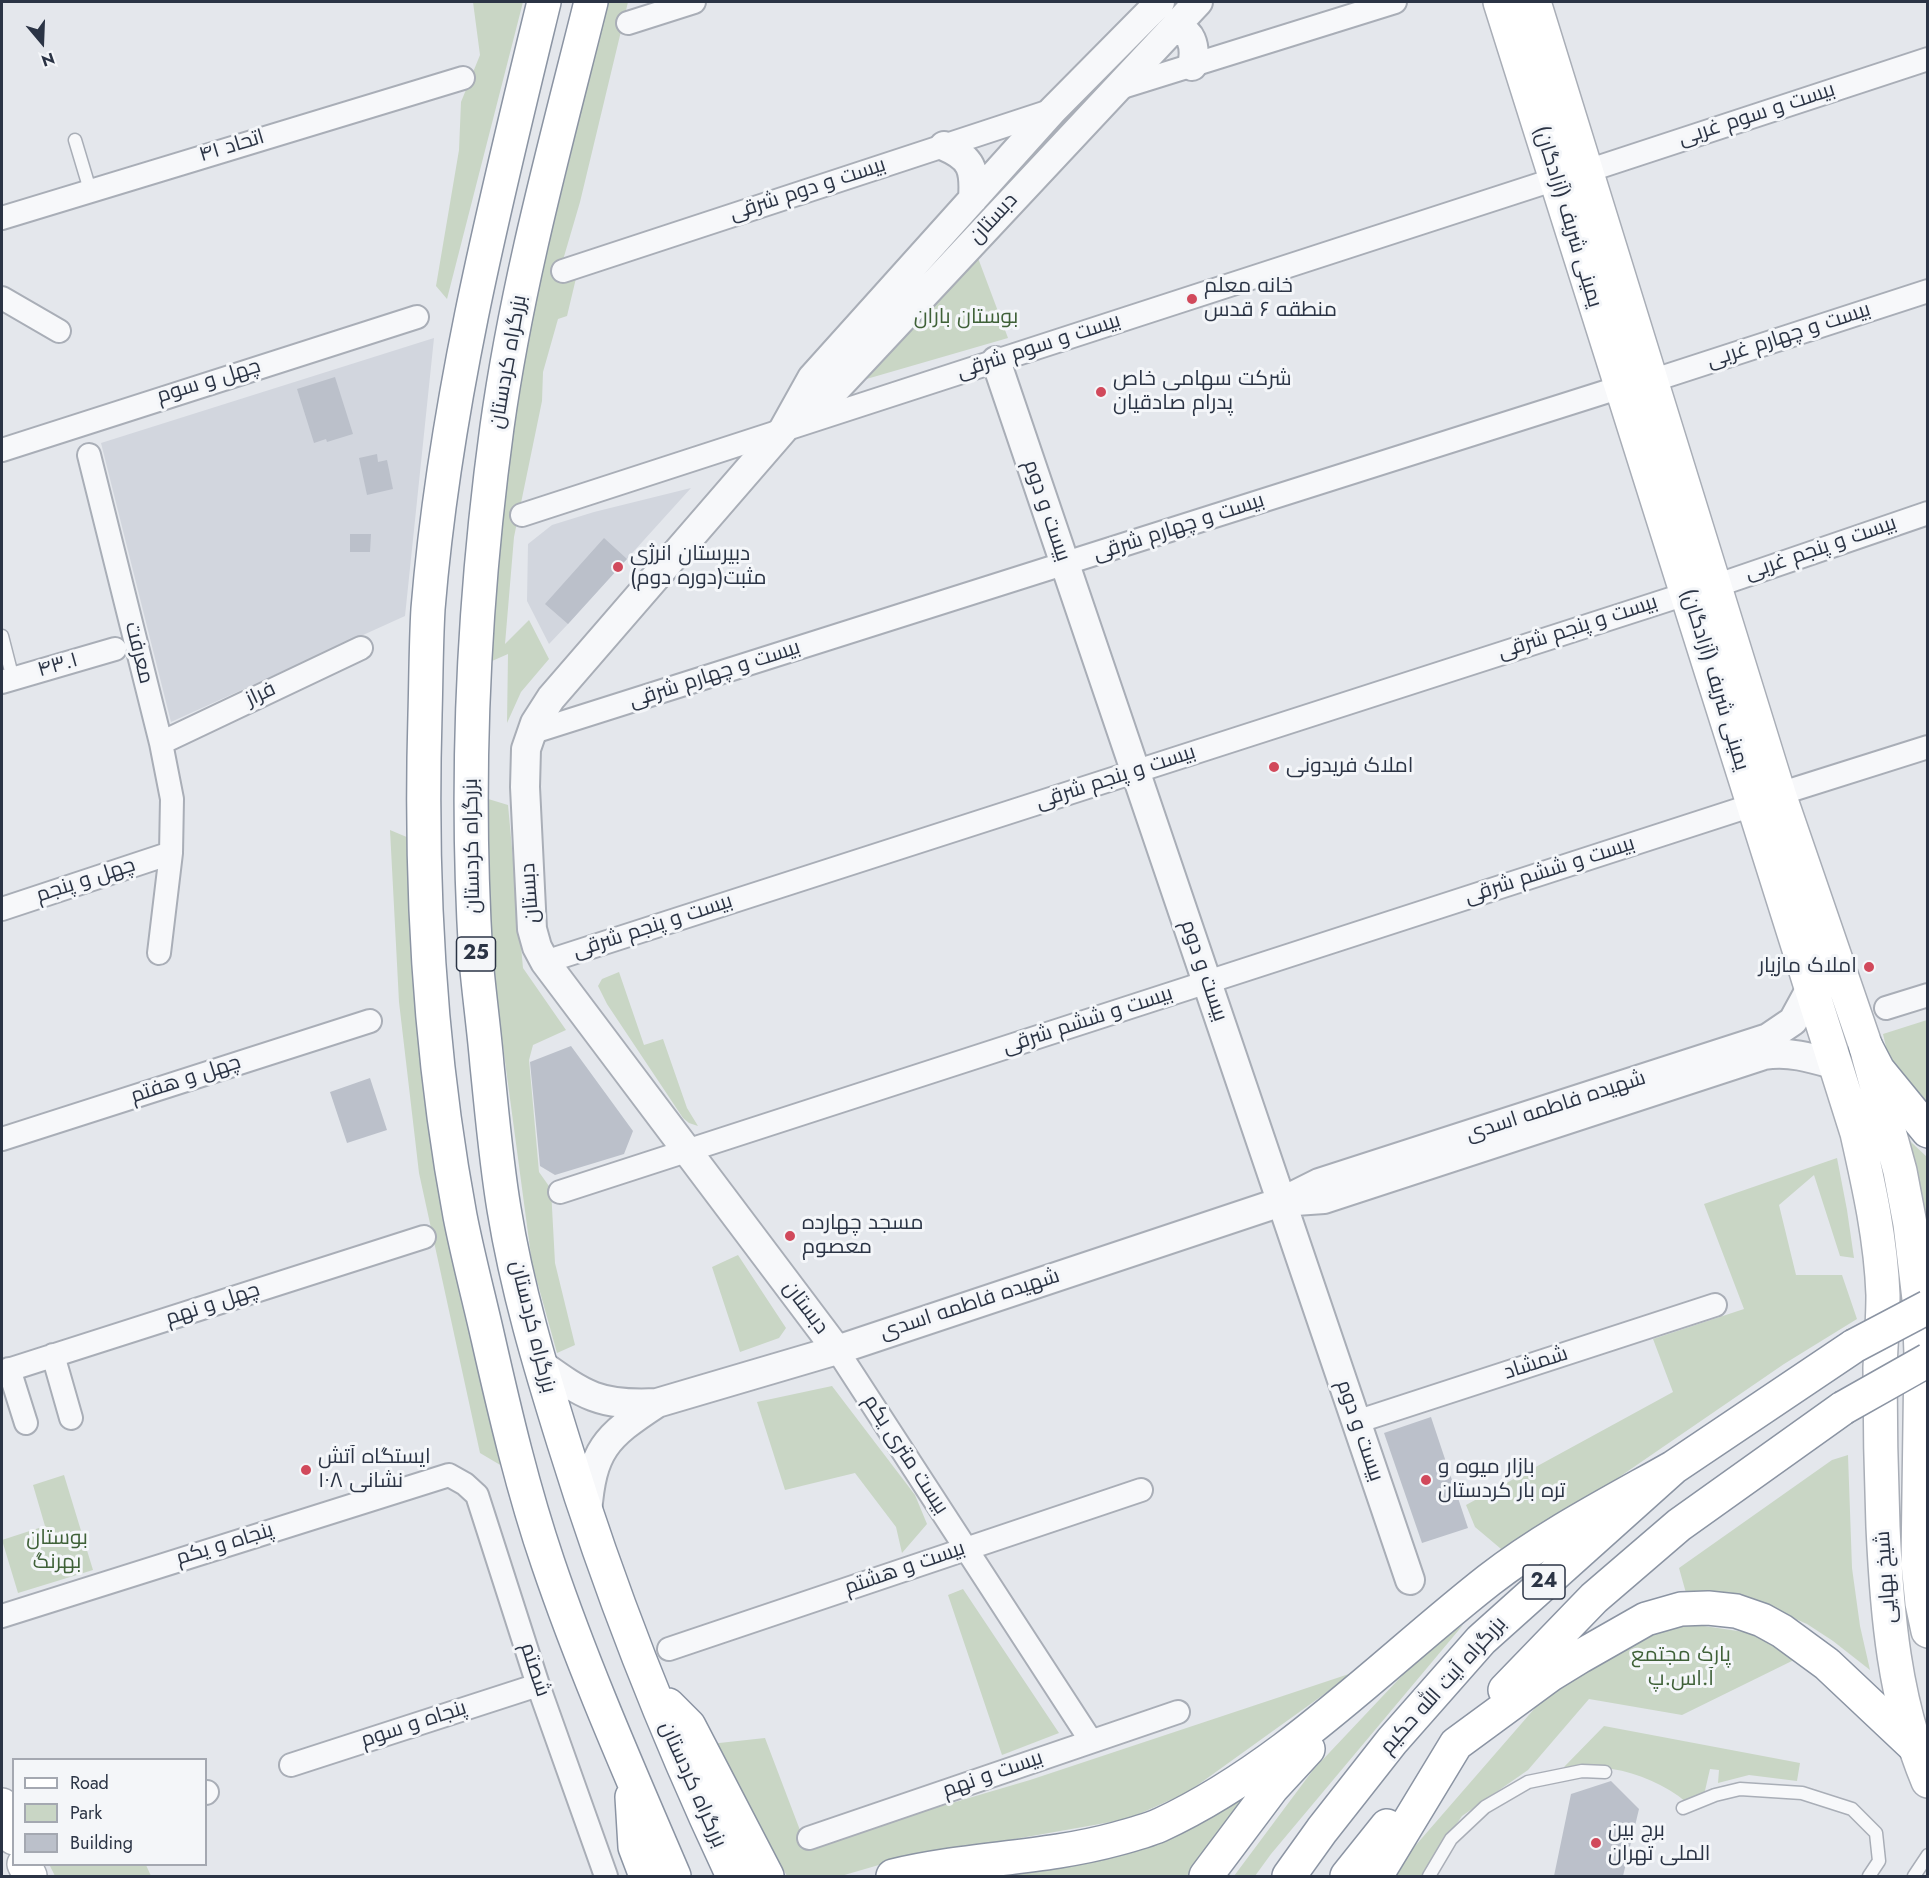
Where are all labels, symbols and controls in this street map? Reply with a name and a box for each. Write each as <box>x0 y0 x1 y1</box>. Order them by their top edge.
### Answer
north arrow <box>12 12 72 72</box>
text: N <box>38 47 58 72</box>
street label: بیست و سوم غربی <box>1676 78 1838 152</box>
street label: یمینی شریف (آزادگان) <box>1527 123 1607 311</box>
street label: اتحاد ۴۱ <box>196 125 268 169</box>
street label: بیست و دوم شرقی <box>727 153 889 227</box>
street label: دبستان <box>964 188 1024 250</box>
place label: خانه معلم منطقه ۶ قدس <box>1204 274 1337 324</box>
marker: خانه معلم منطقه ۶ قدس <box>1185 292 1199 306</box>
street label: بزرگراه کردستان <box>485 293 533 431</box>
street label: بیست و چهارم غربی <box>1704 298 1874 374</box>
park label: بوستان باران <box>914 305 1018 331</box>
street label: بیست و سوم شرقی <box>954 309 1124 385</box>
street label: چهل و سوم <box>154 354 264 410</box>
place label: شرکت سهامی خاص پدرام صادقیان <box>1113 367 1292 417</box>
marker: شرکت سهامی خاص پدرام صادقیان <box>1094 385 1108 399</box>
street label: بیست و دوم <box>1017 457 1075 565</box>
street label: بیست و چهارم شرقی <box>1090 488 1268 568</box>
street label: بیست و پنجم غربی <box>1742 511 1900 587</box>
place label: دبیرستان انرژی مثبت(دوره دوم) <box>630 542 766 592</box>
marker: دبیرستان انرژی مثبت(دوره دوم) <box>611 560 625 574</box>
street label: یمینی شریف (آزادگان) <box>1674 586 1754 774</box>
street label: بیست و پنجم شرقی <box>1495 590 1661 666</box>
street label: معرفت <box>118 619 158 687</box>
street label: بیست و چهارم شرقی <box>626 635 804 715</box>
street label: ۴۳.۱ <box>35 648 81 684</box>
street label: فراز <box>242 677 280 713</box>
street label: بیست و پنجم شرقی <box>1033 740 1199 816</box>
place label: املاک فریدونی <box>1286 754 1413 780</box>
marker: املاک فریدونی <box>1267 760 1281 774</box>
street label: بزرگراه کردستان <box>459 778 487 914</box>
street label: بیست و ششم شرقی <box>1462 832 1638 910</box>
street label: چهل و پنجم <box>33 853 139 909</box>
street label: دبستان <box>516 862 546 924</box>
street label: بیست و پنجم شرقی <box>570 889 736 965</box>
street label: بیست و دوم <box>1174 917 1232 1025</box>
road number: 25 <box>456 937 496 971</box>
place label: املاک مازیار <box>1758 954 1857 980</box>
marker: املاک مازیار <box>1862 960 1876 974</box>
street label: بیست و ششم شرقی <box>1000 982 1176 1060</box>
street label: چهل و هفتم <box>128 1050 244 1110</box>
street label: شهیده فاطمه اسدی <box>1463 1066 1649 1148</box>
place label: مسجد چهارده معصوم <box>802 1211 923 1261</box>
marker: مسجد چهارده معصوم <box>783 1229 797 1243</box>
street label: بزرگراه کردستان <box>503 1258 561 1396</box>
street label: شهیده فاطمه اسدی <box>877 1264 1063 1346</box>
street label: دبستان <box>777 1276 833 1340</box>
street label: چهل و نهم <box>163 1278 263 1332</box>
street label: شمشاد <box>1501 1342 1571 1386</box>
street label: بیست و دوم <box>1330 1377 1388 1485</box>
street label: بیست متری یکم <box>857 1390 953 1520</box>
place label: ایستگاه آتش نشانی ۱۰۸ <box>318 1445 431 1495</box>
place label: بازار میوه و تره بار کردستان <box>1438 1455 1565 1505</box>
marker: ایستگاه آتش نشانی ۱۰۸ <box>299 1463 313 1477</box>
marker: بازار میوه و تره بار کردستان <box>1419 1473 1433 1487</box>
street label: پنجاه و یکم <box>173 1518 277 1572</box>
park label: بوستان بهرنگ <box>26 1526 88 1576</box>
street label: شیخ بهایی <box>1871 1530 1903 1624</box>
street label: بیست و هشتم <box>841 1537 969 1601</box>
road number: 24 <box>1523 1565 1565 1599</box>
street label: بزرگراه آیت الله حکیم <box>1376 1612 1512 1760</box>
street label: شصتم <box>513 1640 555 1700</box>
park label: پارک مجتمع آ.اس.پ <box>1631 1643 1731 1693</box>
street label: پنجاه و سوم <box>358 1696 470 1754</box>
street label: بزرگراه کردستان <box>653 1718 731 1852</box>
street label: بیست و نهم <box>940 1746 1046 1804</box>
legend <box>12 1758 207 1866</box>
text: Road <box>70 1770 109 1796</box>
text: Park <box>70 1800 102 1826</box>
place label: برج بین الملی تهران <box>1608 1818 1710 1868</box>
text: Building <box>70 1830 133 1856</box>
marker: برج بین الملی تهران <box>1589 1836 1603 1850</box>

